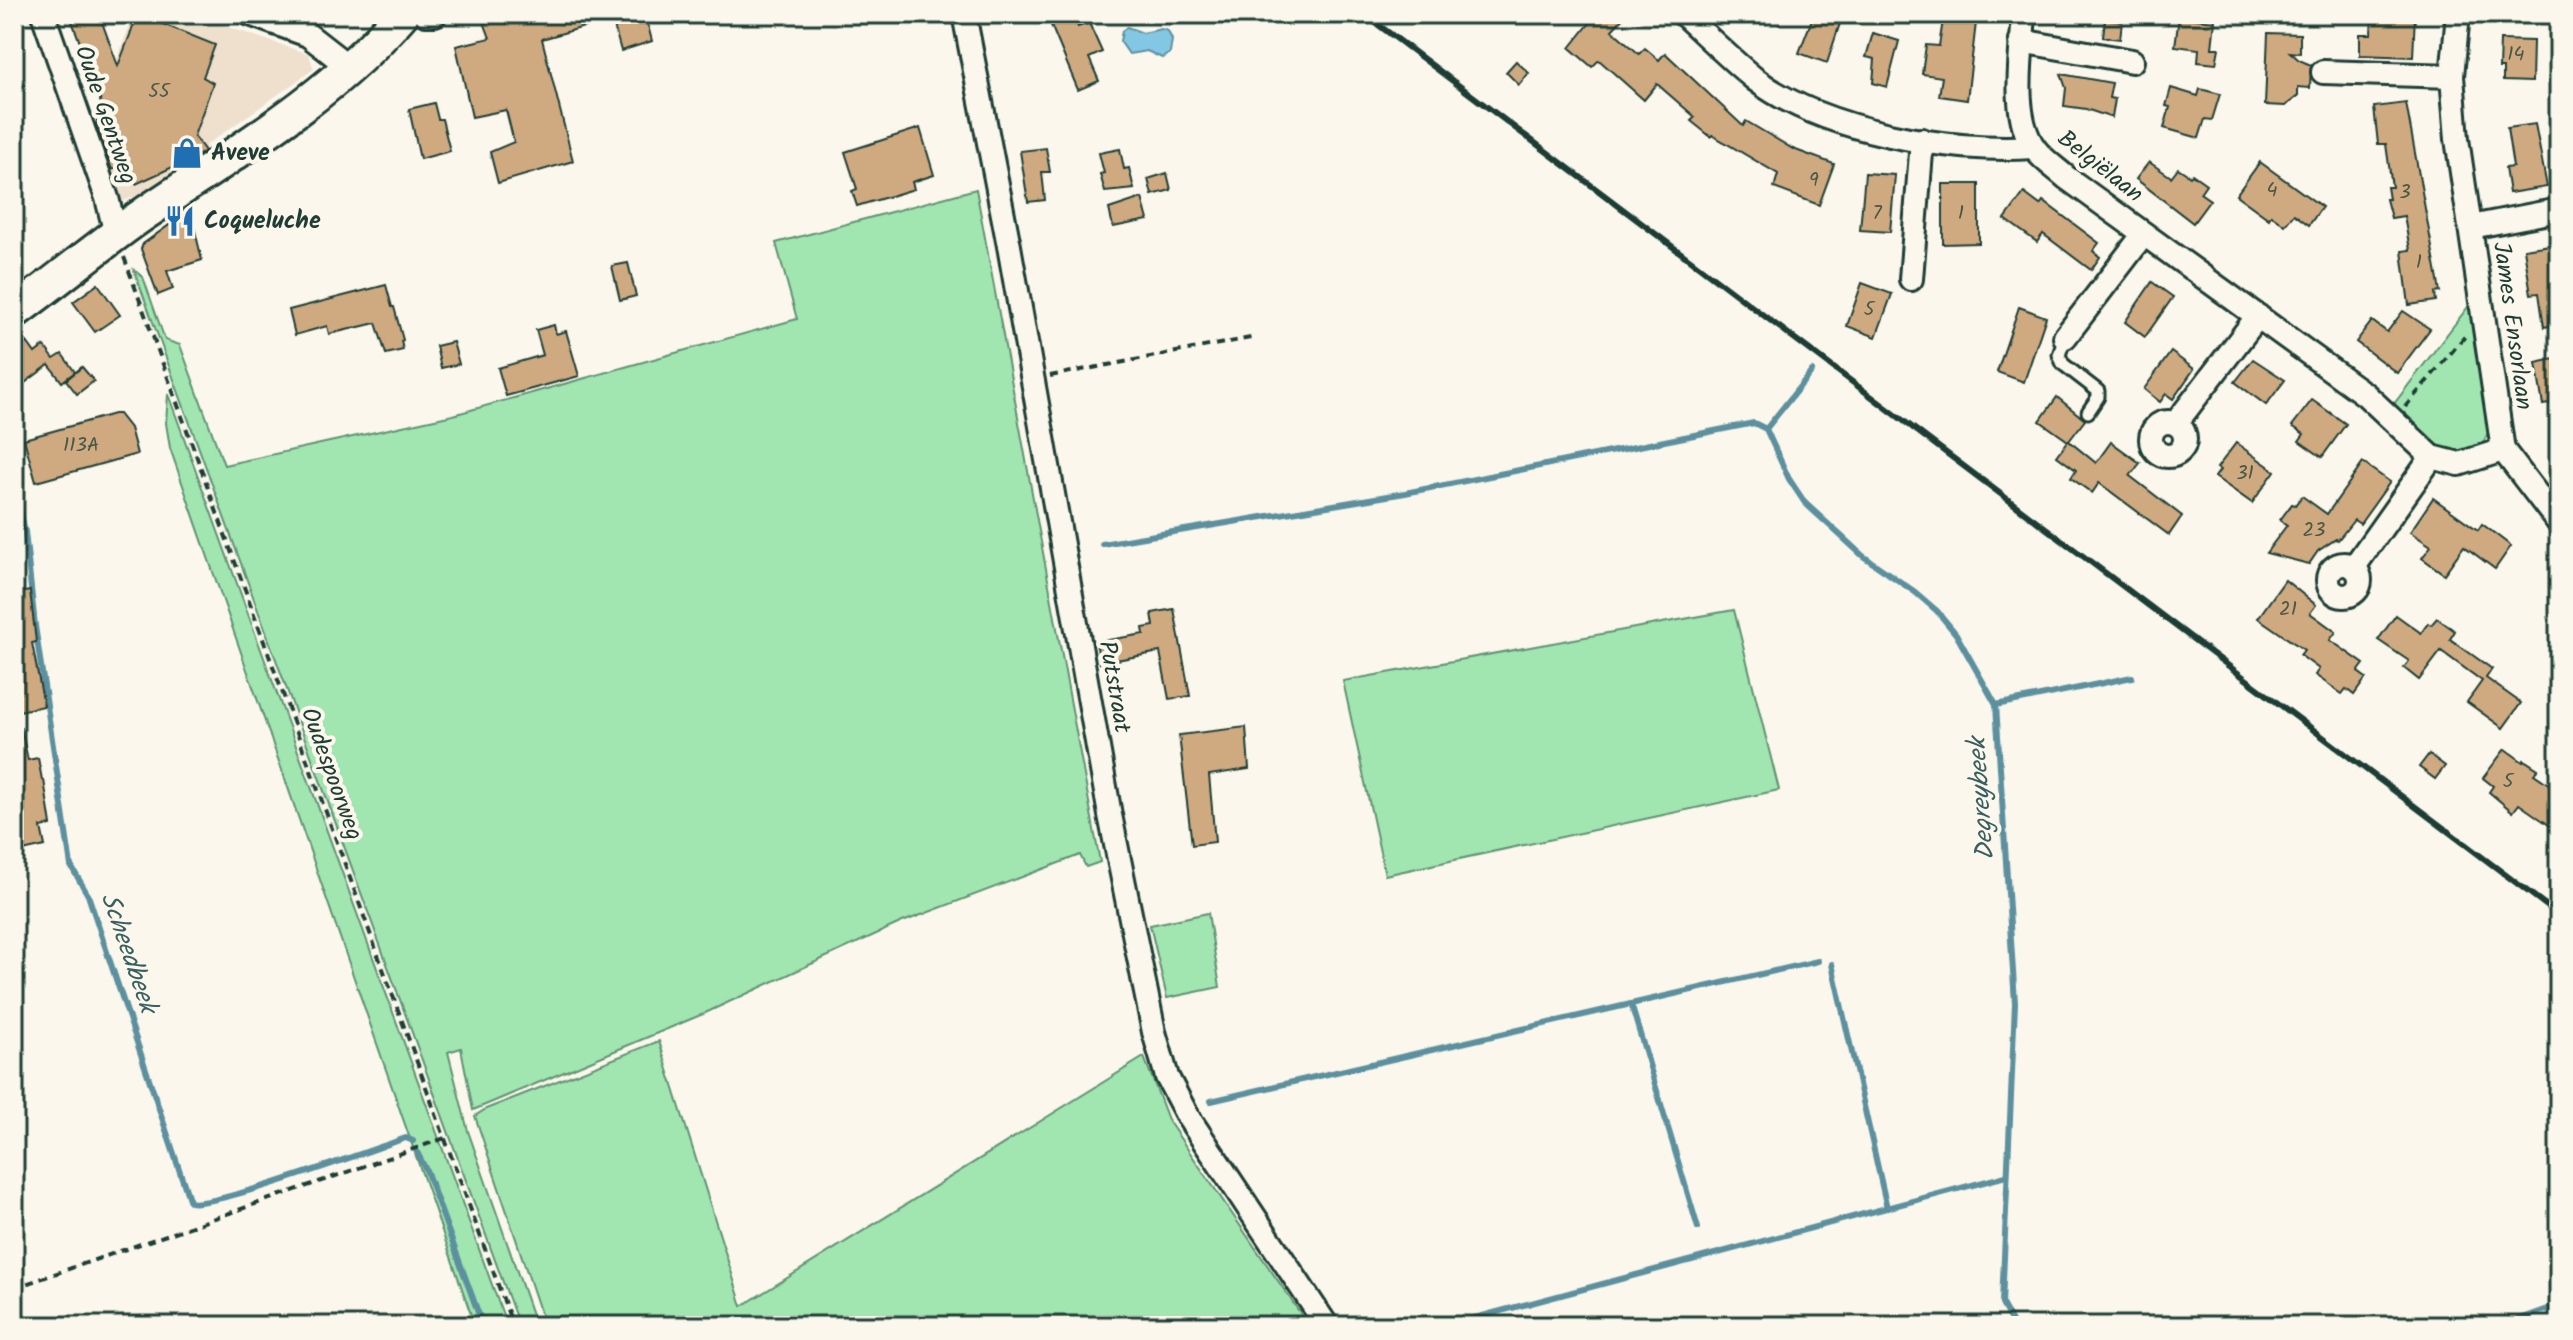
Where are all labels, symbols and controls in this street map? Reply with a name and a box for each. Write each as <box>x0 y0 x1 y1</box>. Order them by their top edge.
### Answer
house number: 14 <box>2507 39 2525 71</box>
street label: Oude Gentweg <box>63 40 147 190</box>
house number: 55 <box>148 76 171 108</box>
street label: Belgiëlaan <box>2048 121 2152 213</box>
place label: Aveve <box>211 134 270 173</box>
shop icon: Aveve <box>170 136 204 170</box>
house number: 9 <box>1809 165 1819 197</box>
house number: 4 <box>2266 175 2278 207</box>
house number: 3 <box>2399 177 2411 209</box>
house number: 7 <box>1872 198 1882 230</box>
house number: 1 <box>1958 198 1964 230</box>
place label: Coqueluche <box>204 202 321 241</box>
restaurant icon: Coqueluche <box>163 204 197 238</box>
street label: James Ensorlaan <box>2481 239 2543 413</box>
house number: 1 <box>2416 247 2422 279</box>
house number: 5 <box>1864 294 1876 326</box>
house number: 113A <box>63 430 99 462</box>
house number: 31 <box>2236 458 2254 490</box>
house number: 23 <box>2302 515 2326 547</box>
house number: 21 <box>2279 594 2297 626</box>
street label: Putstraat <box>1087 638 1141 737</box>
street label: Oudespoorweg <box>289 702 373 846</box>
water label: Degreybeek <box>1957 733 2007 862</box>
house number: 5 <box>2503 766 2515 798</box>
water label: Scheedbeek <box>88 887 169 1022</box>

